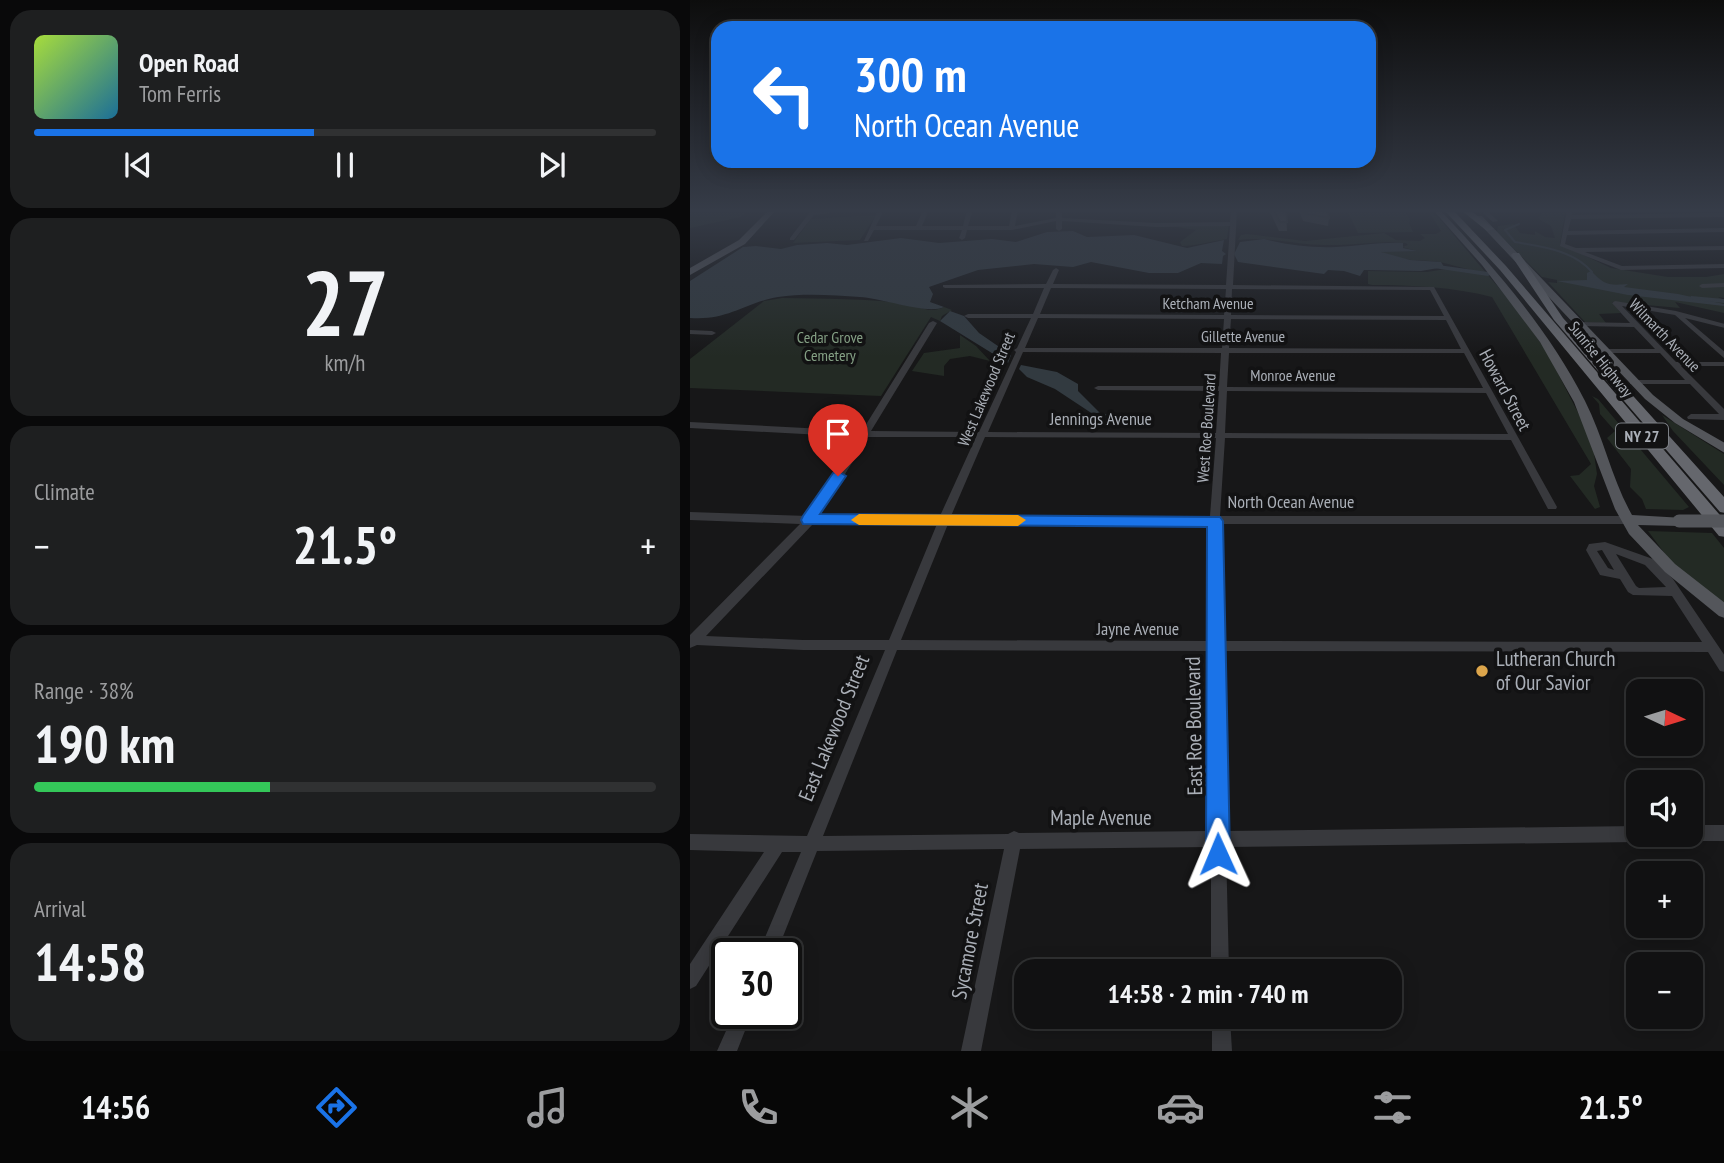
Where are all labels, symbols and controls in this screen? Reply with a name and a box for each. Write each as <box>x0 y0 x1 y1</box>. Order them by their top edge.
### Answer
text: 300 m <box>854 42 967 106</box>
text: Open Road <box>139 46 239 79</box>
icon: left <box>739 49 830 140</box>
text: Tom Ferris <box>139 79 221 108</box>
text: North Ocean Avenue <box>854 104 1080 146</box>
icon: previous <box>119 146 157 184</box>
icon: pause <box>326 146 364 184</box>
icon: next <box>533 146 571 184</box>
text: 27 <box>302 243 389 361</box>
street label: Ketcham Avenue <box>1162 293 1254 313</box>
street label: Wilmarth Avenue <box>1625 294 1705 376</box>
street label: Sunrise Highway <box>1564 317 1638 401</box>
street label: Gillette Avenue <box>1201 326 1285 346</box>
park label: Cedar Grove Cemetery <box>797 327 863 365</box>
street label: West Lakewood Street <box>953 328 1019 449</box>
street label: Howard Street <box>1474 345 1536 434</box>
text: km/h <box>325 348 365 377</box>
street label: Monroe Avenue <box>1250 365 1336 385</box>
street label: West Roe Boulevard <box>1192 373 1220 483</box>
pin <box>808 404 868 476</box>
street label: Jennings Avenue <box>1049 407 1152 430</box>
icon: arrive <box>819 415 857 453</box>
road number: NY 27 <box>1616 424 1668 448</box>
text: Climate <box>34 477 95 506</box>
street label: North Ocean Avenue <box>1228 490 1354 513</box>
text: 21.5° <box>293 511 397 578</box>
text: − <box>34 521 50 570</box>
text: + <box>640 521 656 570</box>
street label: Jayne Avenue <box>1096 617 1179 640</box>
place label: Lutheran Church of Our Savior <box>1496 645 1616 696</box>
street label: East Lakewood Street <box>792 651 875 805</box>
street label: East Roe Boulevard <box>1179 656 1208 796</box>
marker: Lutheran Church of Our Savior <box>1474 663 1490 679</box>
text: Range · 38% <box>34 676 134 705</box>
north arrow <box>1626 679 1703 756</box>
map controls <box>1626 679 1703 1029</box>
text: 190 km <box>34 710 175 777</box>
button: sound <box>1626 770 1703 847</box>
street label: Maple Avenue <box>1050 804 1152 831</box>
position arrow <box>1181 817 1255 891</box>
button: + <box>1626 861 1703 938</box>
street label: Sycamore Street <box>945 880 994 1001</box>
text: Arrival <box>34 894 86 923</box>
text: 14:58 <box>34 928 146 995</box>
speed limit sign: 30 <box>711 938 802 1029</box>
button: − <box>1626 952 1703 1029</box>
text: 14:58 · 2 min · 740 m <box>1108 977 1308 1010</box>
icon: directions <box>312 1083 361 1132</box>
icon: music <box>523 1083 572 1132</box>
icon: phone <box>734 1083 783 1132</box>
icon: climate <box>945 1083 994 1132</box>
icon: car <box>1156 1083 1205 1132</box>
icon: filters <box>1368 1083 1417 1132</box>
text: 14:56 <box>81 1086 150 1128</box>
text: 21.5° <box>1579 1086 1643 1128</box>

